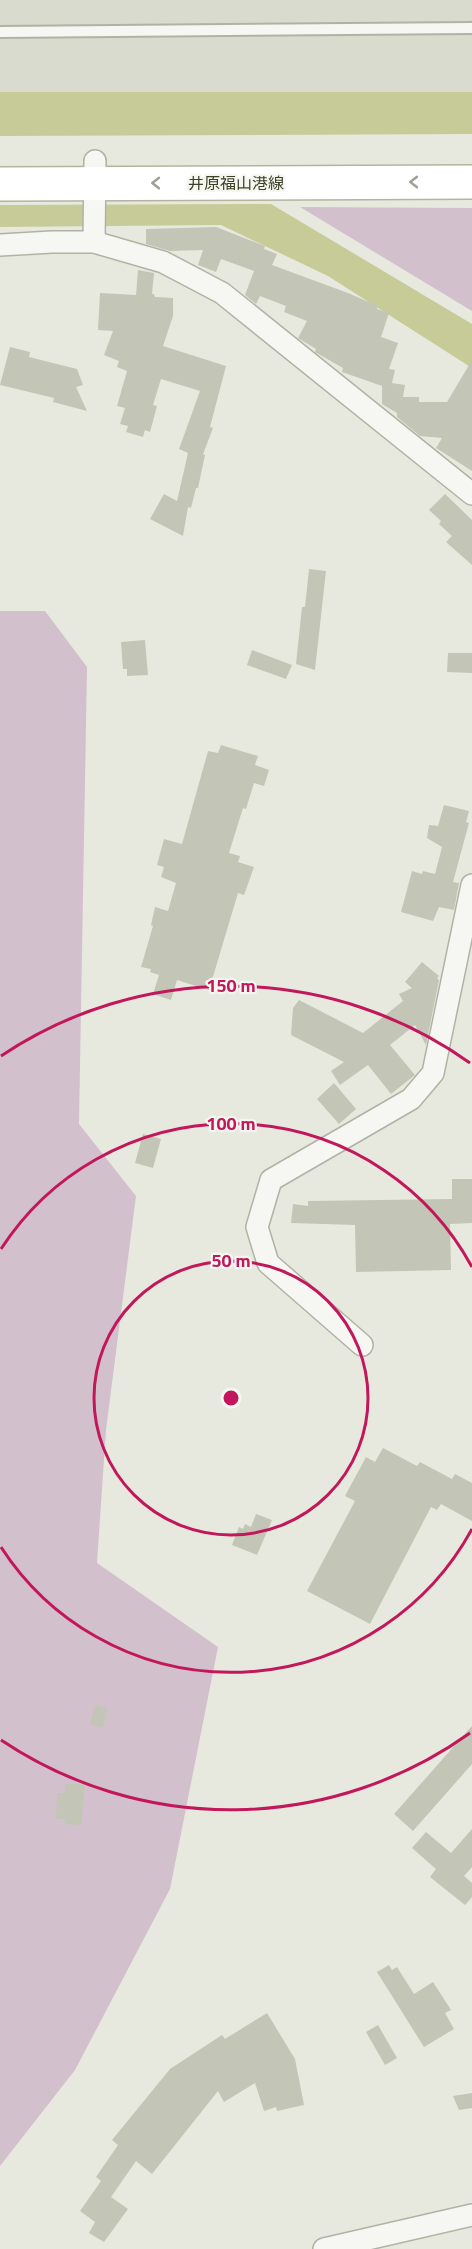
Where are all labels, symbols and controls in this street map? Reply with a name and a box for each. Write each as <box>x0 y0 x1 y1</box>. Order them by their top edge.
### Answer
street label: 井原福山港線 <box>188 171 284 195</box>
one-way arrow <box>409 176 418 188</box>
one-way arrow <box>151 177 160 189</box>
text: 150 m <box>206 972 256 999</box>
text: 100 m <box>206 1110 256 1137</box>
text: 50 m <box>211 1247 251 1274</box>
centre of rings <box>221 1388 241 1408</box>

